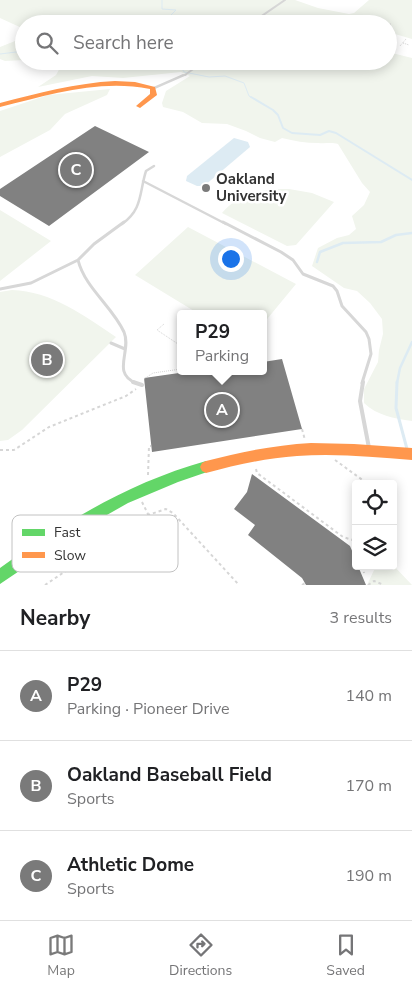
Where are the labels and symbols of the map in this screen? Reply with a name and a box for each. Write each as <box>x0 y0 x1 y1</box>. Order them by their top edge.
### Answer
pin: C <box>60 151 92 189</box>
place label: Oakland University <box>216 169 286 206</box>
marker: Oakland University <box>200 182 212 194</box>
your location <box>218 246 244 272</box>
pin: B <box>31 341 63 379</box>
pin: A <box>206 391 238 429</box>
legend <box>12 515 178 572</box>
text: Fast <box>54 523 80 542</box>
text: Slow <box>54 546 86 565</box>

